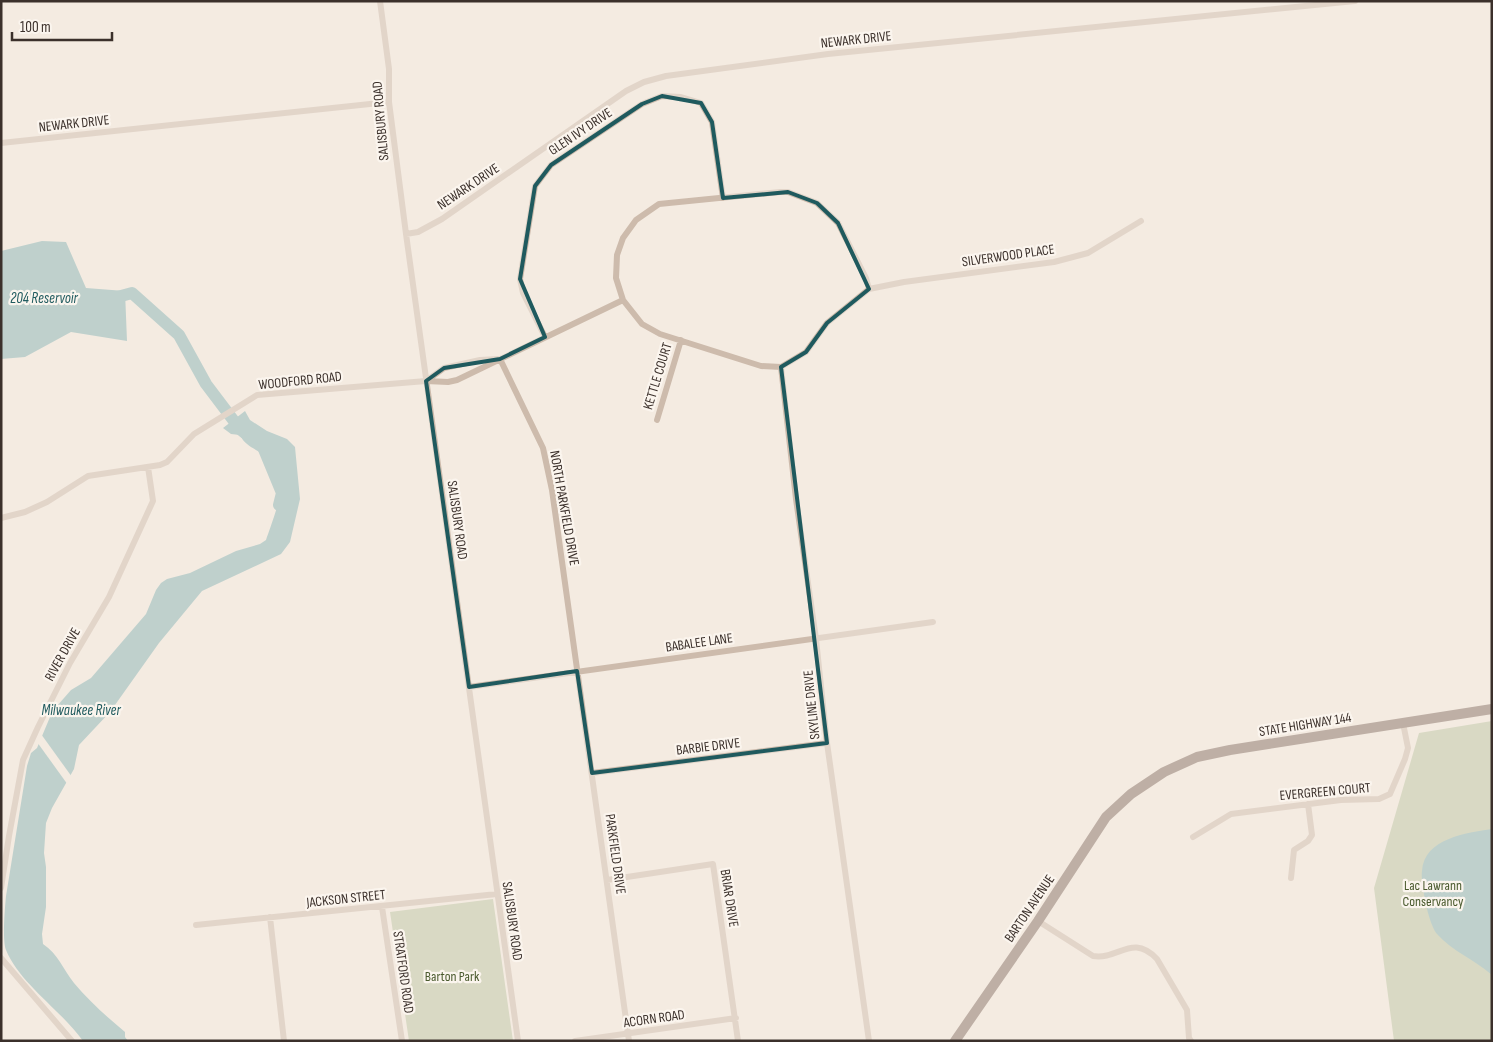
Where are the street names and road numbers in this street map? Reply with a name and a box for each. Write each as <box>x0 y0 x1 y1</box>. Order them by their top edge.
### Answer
street label: NEWARK DRIVE <box>820 27 892 52</box>
street label: SALISBURY ROAD <box>369 80 392 161</box>
street label: GLEN IVY DRIVE <box>545 104 615 159</box>
street label: NEWARK DRIVE <box>38 111 110 136</box>
street label: NEWARK DRIVE <box>434 159 503 213</box>
street label: SILVERWOOD PLACE <box>961 241 1056 270</box>
street label: KETTLE COURT <box>639 340 676 412</box>
street label: WOODFORD ROAD <box>258 368 343 393</box>
street label: NORTH PARKFIELD DRIVE <box>546 449 583 567</box>
street label: SALISBURY ROAD <box>444 480 471 561</box>
street label: RIVER DRIVE <box>41 624 84 684</box>
street label: BABALEE LANE <box>664 629 734 656</box>
street label: SKYLINE DRIVE <box>799 669 824 740</box>
street label: STATE HIGHWAY 144 <box>1258 709 1353 740</box>
street label: BARBIE DRIVE <box>675 734 741 759</box>
street label: EVERGREEN COURT <box>1279 779 1371 804</box>
street label: PARKFIELD DRIVE <box>601 813 630 896</box>
street label: BRIAR DRIVE <box>717 868 743 929</box>
street label: BARTON AVENUE <box>1001 871 1058 945</box>
street label: SALISBURY ROAD <box>499 881 526 962</box>
street label: JACKSON STREET <box>305 886 387 911</box>
street label: STRATFORD ROAD <box>389 930 418 1014</box>
street label: ACORN ROAD <box>621 1006 686 1031</box>

